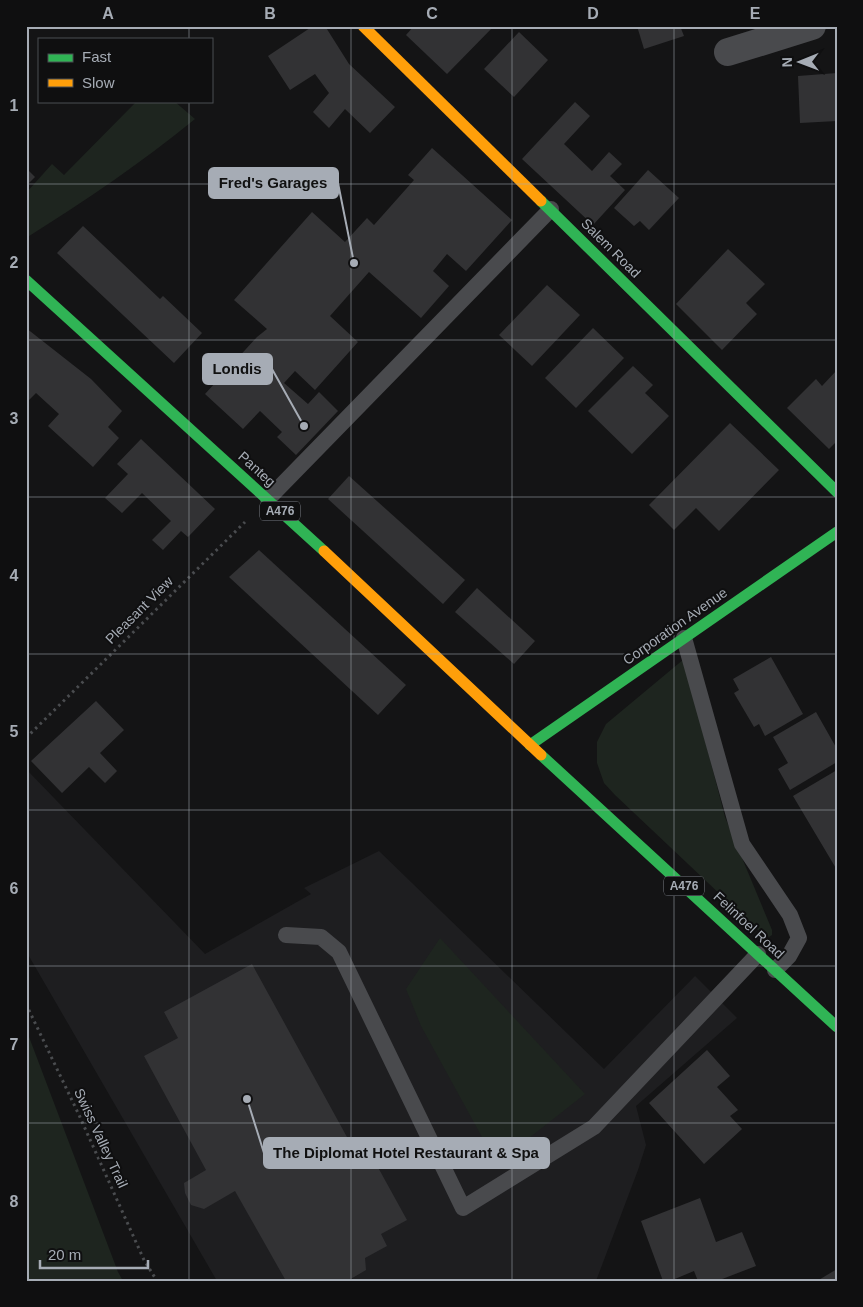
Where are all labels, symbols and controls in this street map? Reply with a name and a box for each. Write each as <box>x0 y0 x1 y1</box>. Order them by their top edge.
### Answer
text: A <box>102 5 114 22</box>
text: B <box>264 5 276 22</box>
text: C <box>426 5 438 22</box>
text: D <box>587 5 599 22</box>
text: E <box>750 5 761 22</box>
legend <box>38 38 212 102</box>
north arrow <box>776 38 826 88</box>
text: Fast <box>82 48 112 65</box>
text: N <box>779 57 795 67</box>
text: Slow <box>82 74 115 91</box>
text: 1 <box>10 97 19 114</box>
callout: Fred's Garages <box>209 168 338 198</box>
text: Fred's Garages <box>219 174 327 191</box>
street label: Salem Road <box>578 215 644 281</box>
text: 2 <box>10 254 19 271</box>
callout: Londis <box>203 354 272 384</box>
text: Londis <box>212 360 262 377</box>
text: 3 <box>10 410 19 427</box>
street label: Panteg <box>235 448 279 490</box>
road number: A476 <box>260 502 300 520</box>
text: 4 <box>10 567 19 584</box>
street label: Pleasant View <box>102 572 177 647</box>
street label: Corporation Avenue <box>620 584 730 668</box>
text: 5 <box>10 723 19 740</box>
road number: A476 <box>664 876 704 896</box>
text: 6 <box>10 880 19 897</box>
street label: Felinfoel Road <box>711 888 787 962</box>
text: 7 <box>10 1036 19 1053</box>
street label: Swiss Valley Trail <box>71 1086 131 1190</box>
callout: The Diplomat Hotel Restaurant & Spa <box>264 1138 549 1168</box>
text: The Diplomat Hotel Restaurant & Spa <box>273 1144 540 1161</box>
text: 8 <box>10 1193 19 1210</box>
scale bar <box>40 1237 148 1269</box>
text: 20 m <box>48 1246 81 1263</box>

